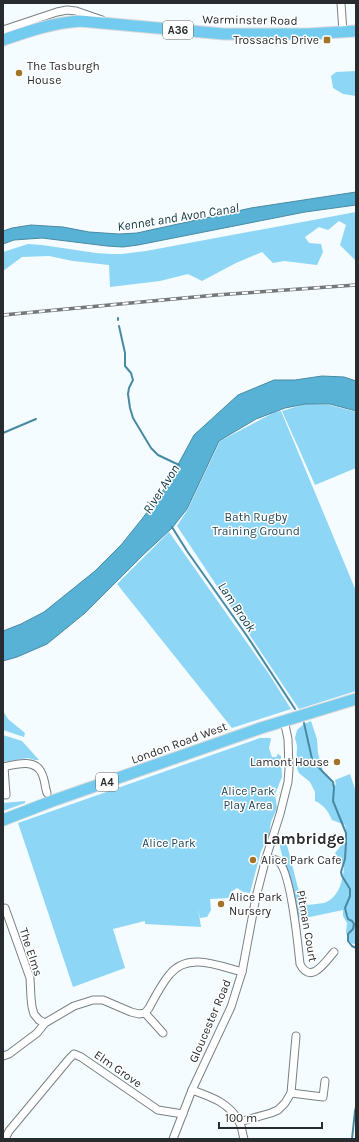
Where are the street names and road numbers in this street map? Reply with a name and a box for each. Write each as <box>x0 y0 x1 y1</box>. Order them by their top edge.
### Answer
street label: Warminster Road <box>202 12 298 28</box>
road number: A36 <box>163 21 193 39</box>
street label: London Road West <box>129 719 229 767</box>
road number: A4 <box>96 773 118 791</box>
street label: Pitman Court <box>294 889 320 963</box>
street label: The Elms <box>17 926 45 978</box>
street label: Gloucester Road <box>186 977 234 1065</box>
street label: Elm Grove <box>91 1047 145 1091</box>

